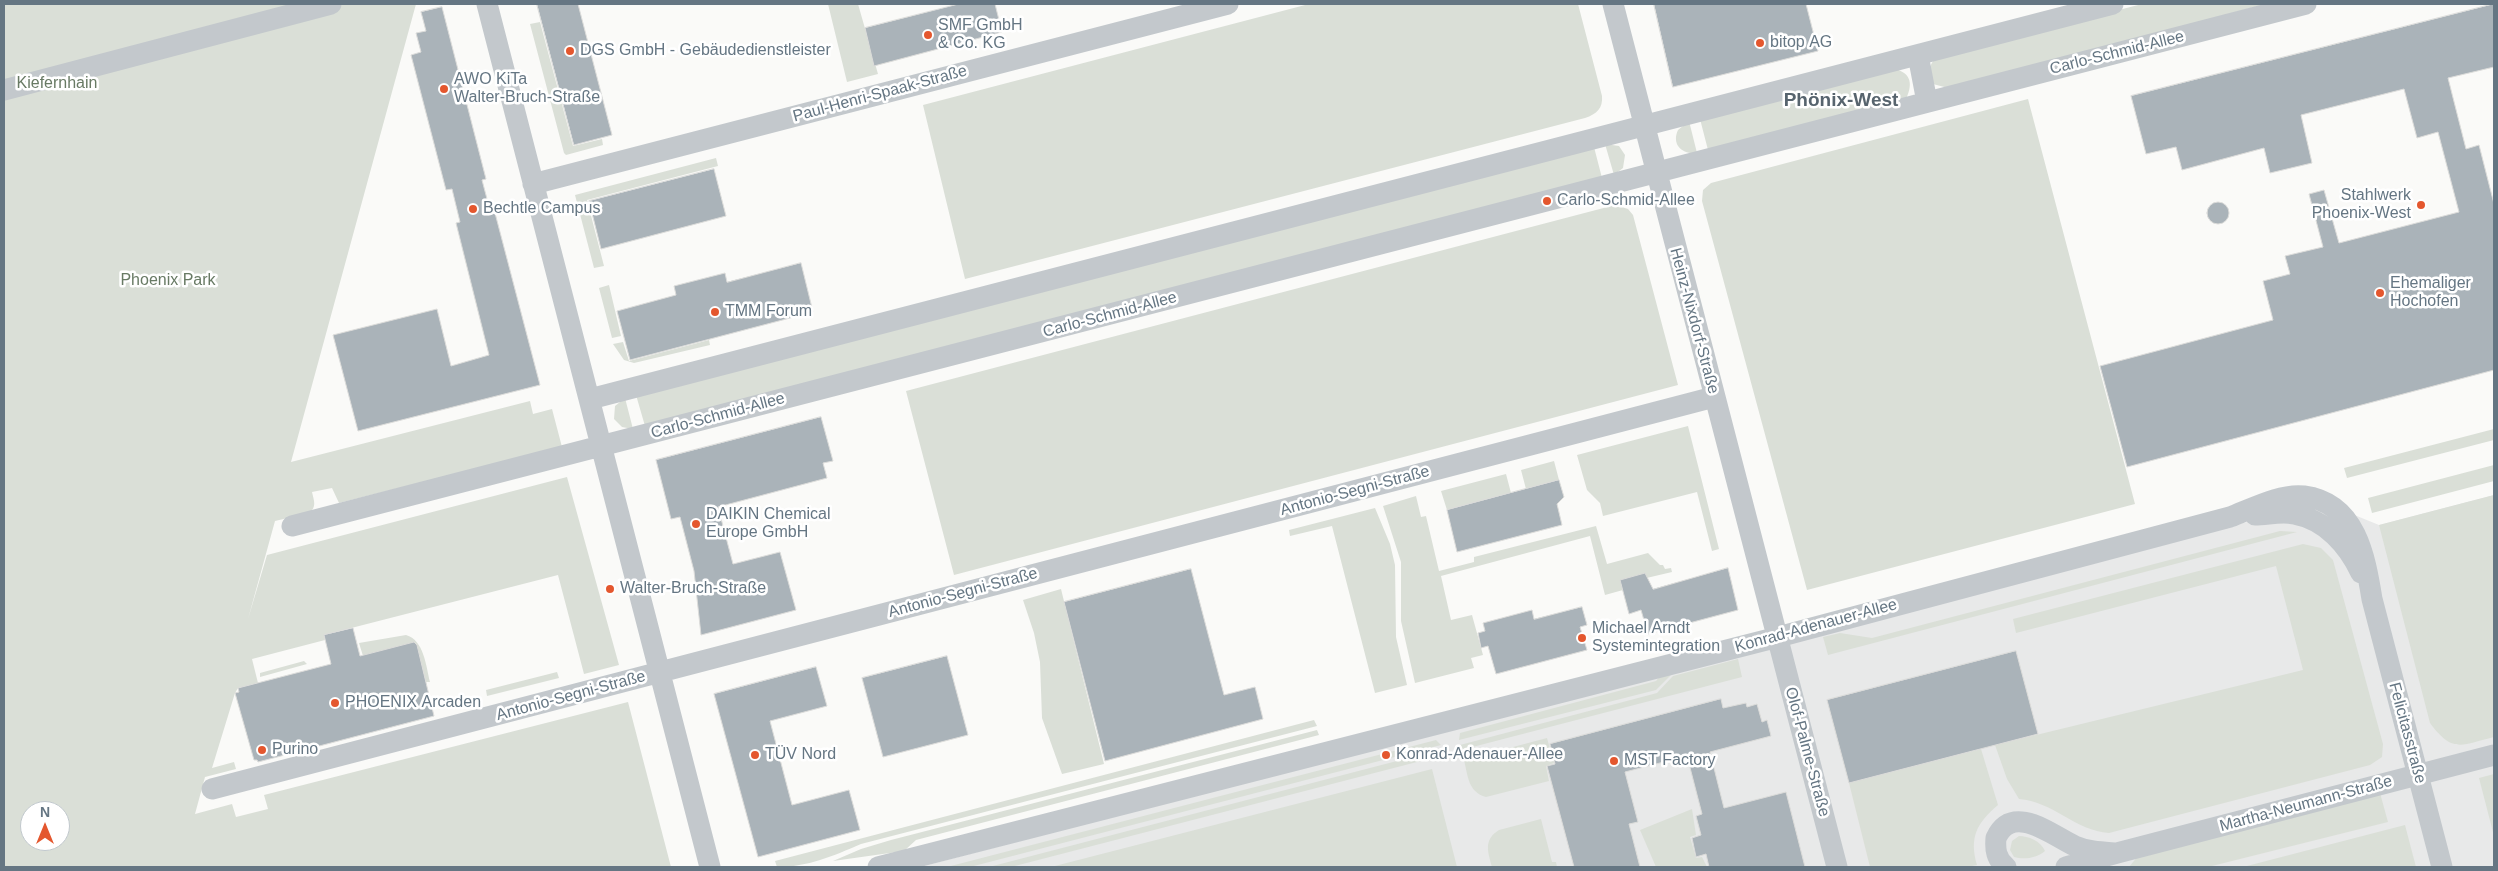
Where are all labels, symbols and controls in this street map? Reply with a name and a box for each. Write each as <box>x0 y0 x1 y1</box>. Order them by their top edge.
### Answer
place label: SMF GmbH & Co. KG <box>938 16 1022 54</box>
street label: Carlo-Schmid-Allee <box>2048 27 2186 79</box>
marker: SMF GmbH & Co. KG <box>922 29 934 41</box>
place label: bitop AG <box>1770 33 1832 53</box>
marker: bitop AG <box>1754 37 1766 49</box>
place label: DGS GmbH - Gebäudedienstleister <box>580 41 831 61</box>
marker: DGS GmbH - Gebäudedienstleister <box>564 45 576 57</box>
street label: Paul-Henri-Spaak-Straße <box>791 61 969 127</box>
place label: AWO KiTa Walter-Bruch-Straße <box>454 70 600 108</box>
park label: Kiefernhain <box>17 74 97 94</box>
marker: AWO KiTa Walter-Bruch-Straße <box>438 83 450 95</box>
district label: Phönix-West <box>1784 90 1898 112</box>
place label: Stahlwerk Phoenix-West <box>2312 186 2411 224</box>
place label: Carlo-Schmid-Allee <box>1557 191 1695 211</box>
marker: Carlo-Schmid-Allee <box>1541 195 1553 207</box>
place label: Bechtle Campus <box>483 199 600 219</box>
marker: Stahlwerk Phoenix-West <box>2415 199 2427 211</box>
marker: Bechtle Campus <box>467 203 479 215</box>
street label: Heinz-Nixdorf-Straße <box>1665 246 1723 396</box>
park label: Phoenix Park <box>120 271 216 291</box>
place label: Ehemaliger Hochofen <box>2390 274 2471 312</box>
marker: Ehemaliger Hochofen <box>2374 287 2386 299</box>
street label: Carlo-Schmid-Allee <box>1041 288 1179 342</box>
place label: TMM Forum <box>725 302 812 322</box>
marker: TMM Forum <box>709 306 721 318</box>
street label: Carlo-Schmid-Allee <box>649 389 787 443</box>
street label: Antonio-Segni-Straße <box>1278 462 1432 520</box>
place label: DAIKIN Chemical Europe GmbH <box>706 505 830 543</box>
marker: DAIKIN Chemical Europe GmbH <box>690 518 702 530</box>
street label: Antonio-Segni-Straße <box>886 564 1040 622</box>
place label: Walter-Bruch-Straße <box>620 579 766 599</box>
marker: Walter-Bruch-Straße <box>604 583 616 595</box>
street label: Konrad-Adenauer-Allee <box>1733 595 1899 657</box>
place label: Michael Arndt Systemintegration <box>1592 619 1720 657</box>
marker: Michael Arndt Systemintegration <box>1576 632 1588 644</box>
street label: Antonio-Segni-Straße <box>494 667 648 725</box>
street label: Felicitasstraße <box>2384 680 2430 786</box>
street label: Olof-Palme-Straße <box>1780 685 1834 819</box>
place label: PHOENIX Arcaden <box>345 693 481 713</box>
marker: PHOENIX Arcaden <box>329 697 341 709</box>
place label: Purino <box>272 740 318 760</box>
marker: Purino <box>256 744 268 756</box>
place label: TÜV Nord <box>765 745 836 765</box>
place label: Konrad-Adenauer-Allee <box>1396 745 1563 765</box>
marker: TÜV Nord <box>749 749 761 761</box>
marker: Konrad-Adenauer-Allee <box>1380 749 1392 761</box>
place label: MST Factory <box>1624 751 1716 771</box>
marker: MST Factory <box>1608 755 1620 767</box>
street label: Martha-Neumann-Straße <box>2218 772 2394 836</box>
north arrow <box>20 801 70 851</box>
text: N <box>40 804 50 820</box>

